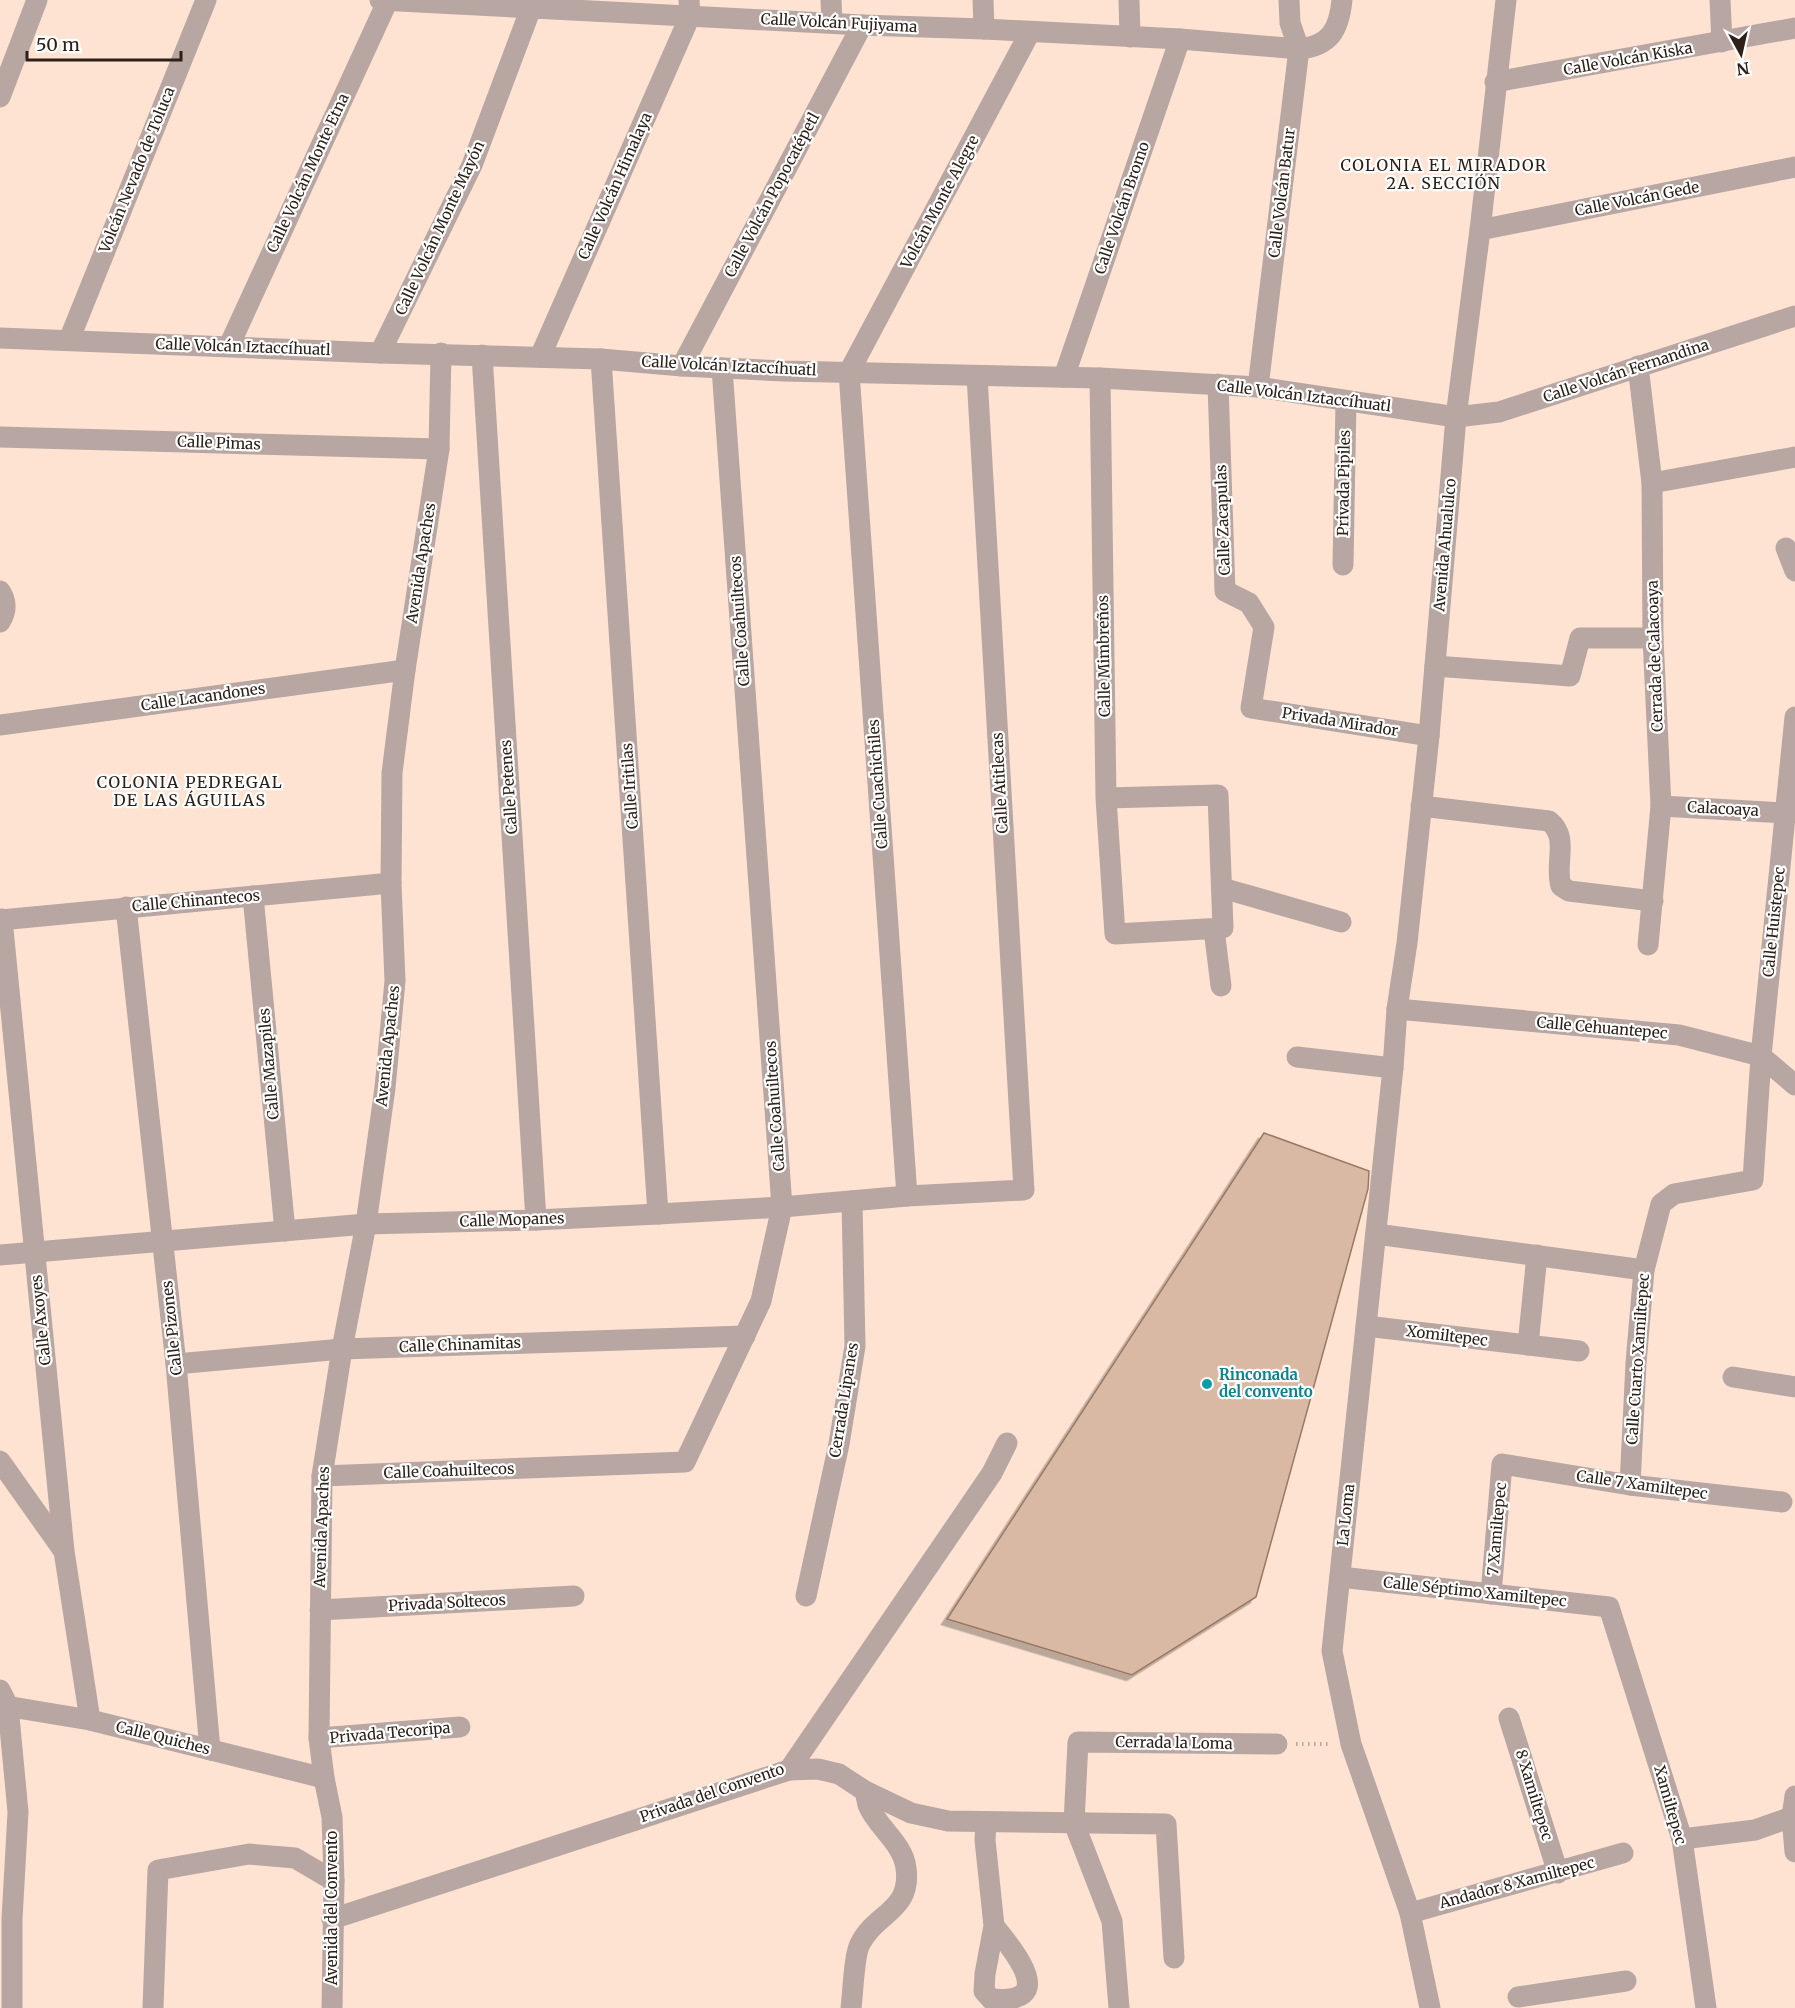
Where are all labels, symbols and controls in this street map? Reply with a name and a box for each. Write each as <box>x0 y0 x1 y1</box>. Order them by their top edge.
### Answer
street label: Calle Volcán Fujiyama <box>760 9 918 36</box>
scale bar <box>27 24 182 62</box>
north arrow <box>1711 24 1771 84</box>
text: 50 m <box>36 33 80 56</box>
street label: Calle Volcán Kiska <box>1562 38 1694 79</box>
text: N <box>1735 58 1751 80</box>
street label: Volcán Nevado de Toluca <box>94 84 179 257</box>
street label: Calle Volcán Monte Etna <box>262 90 353 256</box>
street label: Calle Volcán Himalaya <box>574 109 656 262</box>
street label: Calle Volcán Popocatépetl <box>720 109 823 280</box>
street label: Calle Volcán Batur <box>1264 127 1299 259</box>
street label: Volcán Monte Alegre <box>896 132 983 273</box>
street label: Calle Volcán Monte Mayón <box>391 138 488 318</box>
street label: Calle Volcán Bromo <box>1090 139 1153 277</box>
district label: COLONIA EL MIRADOR 2A. SECCIÓN <box>1341 155 1548 193</box>
street label: Calle Volcán Gede <box>1573 177 1701 220</box>
street label: Calle Volcán Iztaccíhuatl <box>155 334 331 359</box>
street label: Calle Volcán Fernandina <box>1541 335 1711 406</box>
street label: Calle Volcán Iztaccíhuatl <box>641 351 817 380</box>
street label: Calle Volcán Iztaccíhuatl <box>1216 375 1392 416</box>
street label: Privada Pipiles <box>1333 430 1354 536</box>
street label: Calle Pimas <box>177 432 261 453</box>
street label: Calle Zacapulas <box>1211 464 1234 576</box>
street label: Avenida Ahualulco <box>1429 477 1460 613</box>
street label: Avenida Apaches <box>401 501 439 626</box>
street label: Calle Coahuiltecos <box>725 555 754 687</box>
street label: Cerrada de Calacoaya <box>1642 580 1667 732</box>
street label: Calle Mimbreños <box>1093 595 1114 717</box>
street label: Calle Lacandones <box>140 678 266 715</box>
street label: Privada Mirador <box>1281 703 1400 740</box>
street label: Calle Cuachichiles <box>863 719 892 849</box>
street label: Calle Atitlecas <box>987 732 1012 834</box>
street label: Calle Petenes <box>496 739 521 835</box>
street label: Calle Iritilas <box>617 742 642 830</box>
district label: COLONIA PEDREGAL DE LAS ÁGUILAS <box>97 772 283 810</box>
street label: Calacoaya <box>1687 797 1759 820</box>
street label: Calle Huistepec <box>1758 866 1789 978</box>
street label: Calle Chinantecos <box>131 885 261 916</box>
street label: Avenida Apaches <box>372 984 403 1108</box>
street label: Calle Mazapiles <box>254 1007 283 1121</box>
street label: Calle Cehuantepec <box>1536 1012 1669 1043</box>
street label: Calle Coahuiltecos <box>760 1040 789 1172</box>
street label: Calle Mopanes <box>459 1208 565 1231</box>
street label: Calle Cuarto Xamiltepec <box>1622 1272 1653 1445</box>
street label: Calle Axoyes <box>26 1274 55 1366</box>
street label: Calle Pizones <box>157 1280 186 1376</box>
street label: Xomiltepec <box>1405 1321 1489 1350</box>
street label: Calle Chinamitas <box>399 1333 521 1356</box>
street label: Cerrada Lipanes <box>825 1341 862 1459</box>
place label: Rinconada del convento <box>1219 1365 1313 1401</box>
marker: Rinconada del convento <box>1200 1377 1214 1391</box>
street label: Calle Coahuiltecos <box>383 1459 515 1482</box>
street label: Avenida Apaches <box>310 1466 333 1589</box>
street label: Calle 7 Xamiltepec <box>1575 1466 1709 1503</box>
street label: 7 Xamiltepec <box>1483 1481 1510 1576</box>
street label: La Loma <box>1333 1483 1358 1547</box>
street label: Calle Séptimo Xamiltepec <box>1382 1572 1568 1611</box>
street label: Privada Soltecos <box>388 1590 506 1615</box>
street label: Calle Quiches <box>114 1717 212 1758</box>
street label: Privada Tecoripa <box>329 1718 451 1747</box>
street label: Cerrada la Loma <box>1115 1732 1233 1753</box>
street label: 8 Xamiltepec <box>1512 1747 1557 1843</box>
street label: Privada del Convento <box>637 1759 787 1826</box>
street label: Xamiltepec <box>1650 1763 1691 1847</box>
street label: Avenida del Convento <box>322 1830 341 1986</box>
street label: Andador 8 Xamiltepec <box>1436 1853 1597 1913</box>

